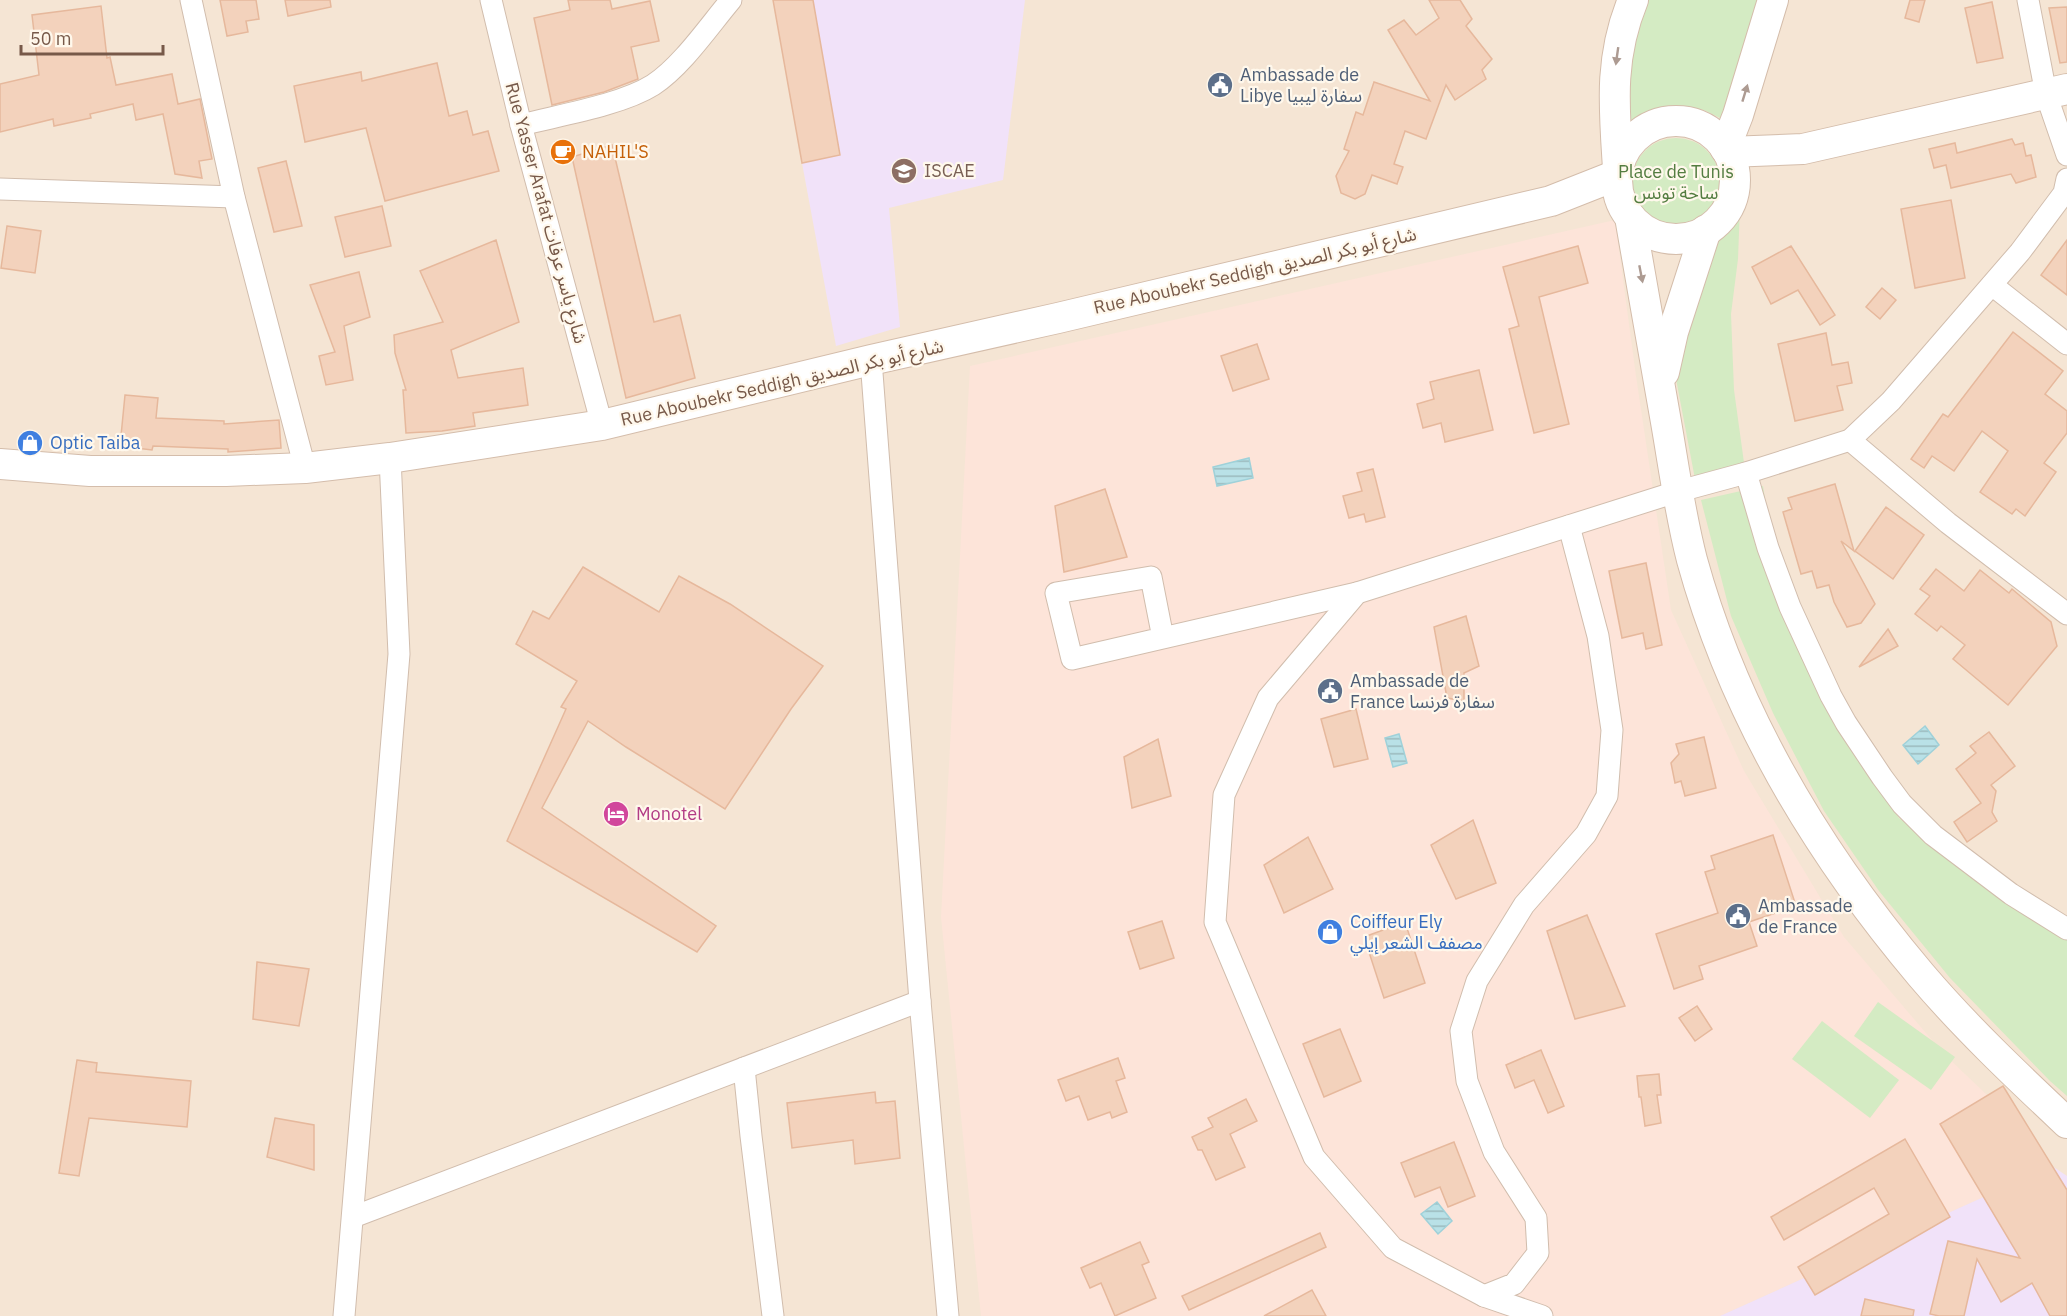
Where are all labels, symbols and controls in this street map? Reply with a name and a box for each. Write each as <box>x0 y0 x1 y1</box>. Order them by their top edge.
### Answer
scale bar <box>21 18 164 56</box>
text: 50 m <box>30 27 72 50</box>
one-way arrow <box>1613 47 1622 66</box>
place label: Ambassade de Libye سفارة ليبيا <box>1240 63 1362 107</box>
public building icon: Ambassade de Libye سفارة ليبيا <box>1205 70 1235 100</box>
street label: Rue Yasser Arafat شارع ياسر عرفات <box>498 80 592 347</box>
one-way arrow <box>1741 84 1750 102</box>
cafe icon: NAHIL'S <box>548 137 578 167</box>
place label: NAHIL'S <box>582 140 649 163</box>
school or university icon: ISCAE <box>889 156 919 186</box>
place label: ISCAE <box>924 159 975 182</box>
park label: Place de Tunis ساحة تونس <box>1618 160 1734 204</box>
street label: Rue Aboubekr Seddigh شارع أبو بكر الصديق <box>1091 222 1419 322</box>
one-way arrow <box>1637 265 1646 284</box>
street label: Rue Aboubekr Seddigh شارع أبو بكر الصديق <box>618 334 946 434</box>
shop icon: Optic Taiba <box>15 428 45 458</box>
place label: Optic Taiba <box>50 431 141 454</box>
place label: Ambassade de France سفارة فرنسا <box>1350 669 1495 713</box>
public building icon: Ambassade de France سفارة فرنسا <box>1315 676 1345 706</box>
hotel icon: Monotel <box>601 799 631 829</box>
place label: Monotel <box>636 802 702 825</box>
place label: Ambassade de France <box>1758 894 1853 938</box>
public building icon: Ambassade de France <box>1723 901 1753 931</box>
place label: Coiffeur Ely مصفف الشعر إيلي <box>1350 910 1483 956</box>
shop icon: Coiffeur Ely مصفف الشعر إيلي <box>1315 917 1345 947</box>

